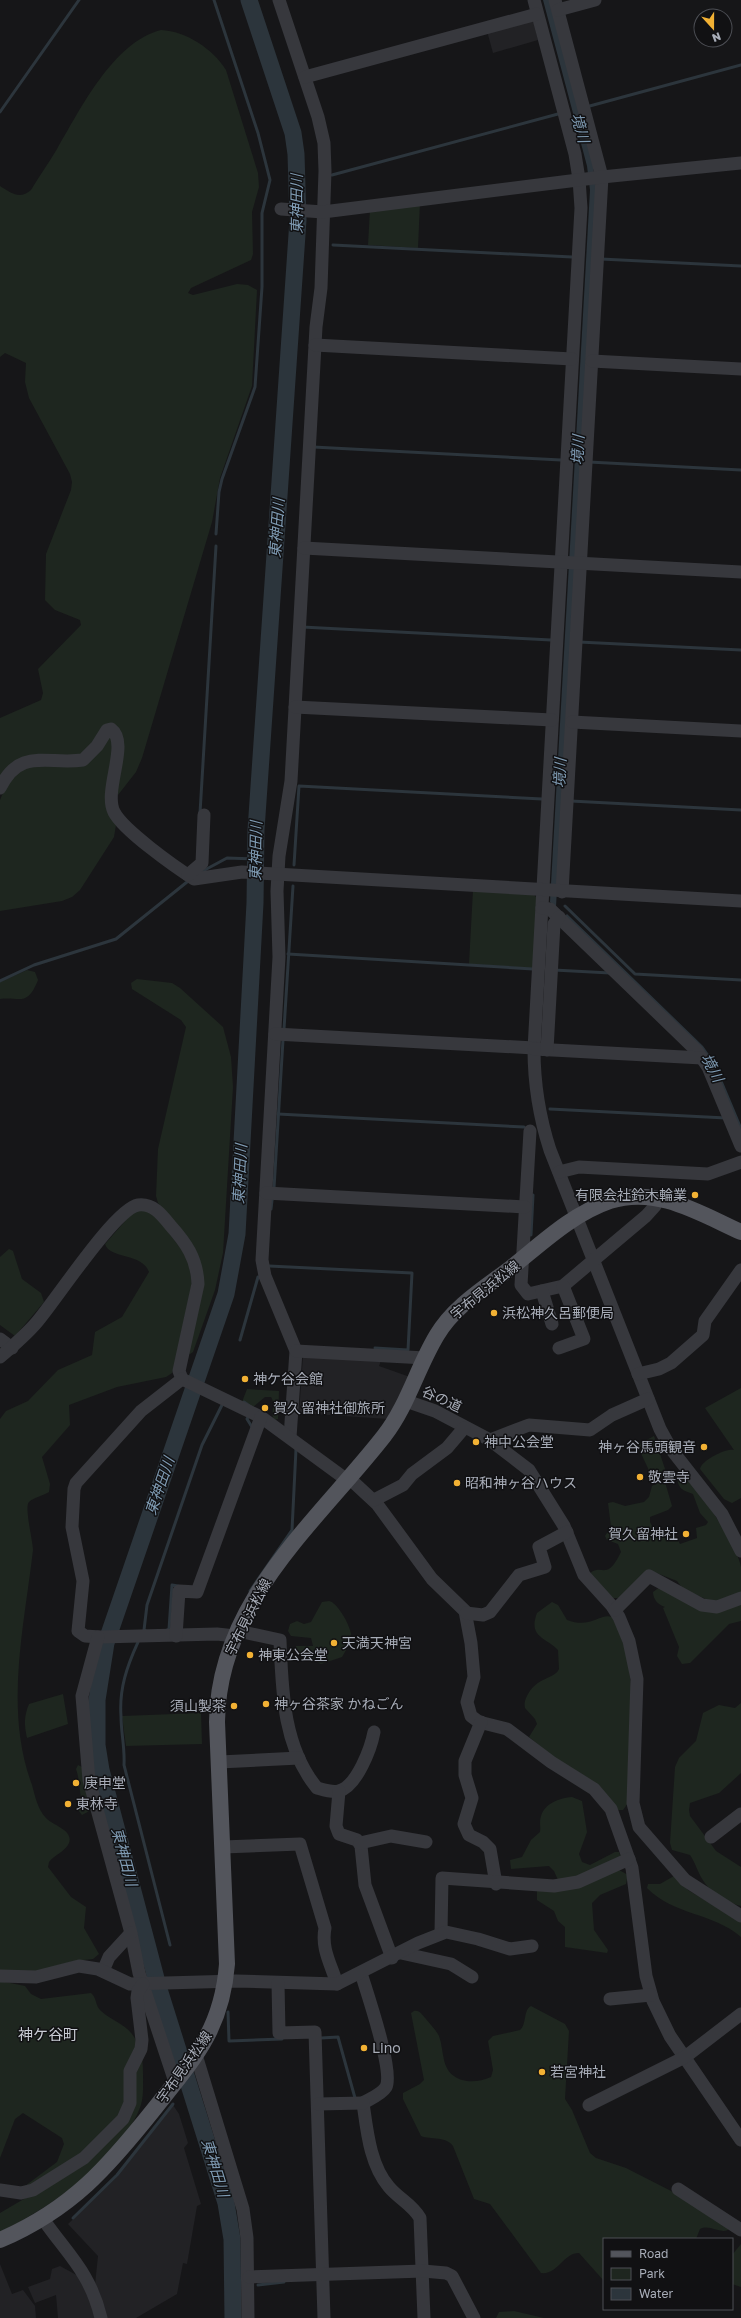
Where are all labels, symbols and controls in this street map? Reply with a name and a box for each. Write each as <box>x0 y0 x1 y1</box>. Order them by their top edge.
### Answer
north arrow <box>693 8 733 48</box>
text: N <box>711 30 723 45</box>
water label: 境川 <box>568 111 594 146</box>
water label: 東神田川 <box>287 172 305 234</box>
water label: 境川 <box>567 433 587 465</box>
water label: 東神田川 <box>265 495 287 558</box>
water label: 境川 <box>549 756 569 788</box>
water label: 東神田川 <box>245 819 265 881</box>
water label: 境川 <box>698 1050 729 1087</box>
water label: 東神田川 <box>228 1142 250 1204</box>
place label: 有限会社鈴木輪業 <box>575 1186 687 1203</box>
marker: 有限会社鈴木輪業 <box>690 1190 700 1200</box>
street label: 宇布見浜松線 <box>447 1257 523 1323</box>
place label: 浜松神久呂郵便局 <box>502 1304 614 1321</box>
marker: 浜松神久呂郵便局 <box>489 1308 499 1318</box>
place label: 神ケ谷会館 <box>253 1370 323 1387</box>
marker: 神ケ谷会館 <box>240 1374 250 1384</box>
street label: 谷の道 <box>420 1382 465 1415</box>
place label: 賀久留神社御旅所 <box>273 1399 385 1416</box>
marker: 賀久留神社御旅所 <box>260 1403 270 1413</box>
place label: 神中公会堂 <box>484 1433 554 1450</box>
marker: 神中公会堂 <box>471 1437 481 1447</box>
place label: 神ヶ谷馬頭観音 <box>598 1438 696 1455</box>
marker: 神ヶ谷馬頭観音 <box>699 1442 709 1452</box>
water label: 東神田川 <box>141 1452 178 1517</box>
place label: 敬雲寺 <box>648 1468 690 1485</box>
marker: 敬雲寺 <box>635 1472 645 1482</box>
place label: 昭和神ヶ谷ハウス <box>465 1474 577 1491</box>
marker: 昭和神ヶ谷ハウス <box>452 1478 462 1488</box>
place label: 賀久留神社 <box>608 1525 678 1542</box>
marker: 賀久留神社 <box>681 1529 691 1539</box>
street label: 宇布見浜松線 <box>221 1575 274 1658</box>
place label: 天満天神宮 <box>342 1634 412 1651</box>
marker: 天満天神宮 <box>329 1638 339 1648</box>
place label: 神東公会堂 <box>258 1646 328 1663</box>
marker: 神東公会堂 <box>245 1650 255 1660</box>
place label: 神ヶ谷茶家 かねごん <box>274 1695 404 1712</box>
place label: 須山製茶 <box>170 1697 226 1714</box>
marker: 神ヶ谷茶家 かねごん <box>261 1699 271 1709</box>
marker: 須山製茶 <box>229 1701 239 1711</box>
place label: 庚申堂 <box>84 1774 126 1791</box>
marker: 庚申堂 <box>71 1778 81 1788</box>
place label: 東林寺 <box>76 1795 118 1812</box>
marker: 東林寺 <box>63 1799 73 1809</box>
water label: 東神田川 <box>109 1825 142 1890</box>
district label: 神ケ谷町 <box>18 2025 78 2043</box>
street label: 宇布見浜松線 <box>153 2027 215 2106</box>
place label: Lino <box>372 2039 401 2056</box>
marker: Lino <box>359 2043 369 2053</box>
place label: 若宮神社 <box>550 2063 606 2080</box>
marker: 若宮神社 <box>537 2067 547 2077</box>
water label: 東神田川 <box>199 2136 234 2201</box>
legend <box>603 2238 733 2310</box>
text: Road <box>639 2246 668 2261</box>
text: Park <box>639 2266 665 2281</box>
text: Water <box>639 2286 673 2301</box>

